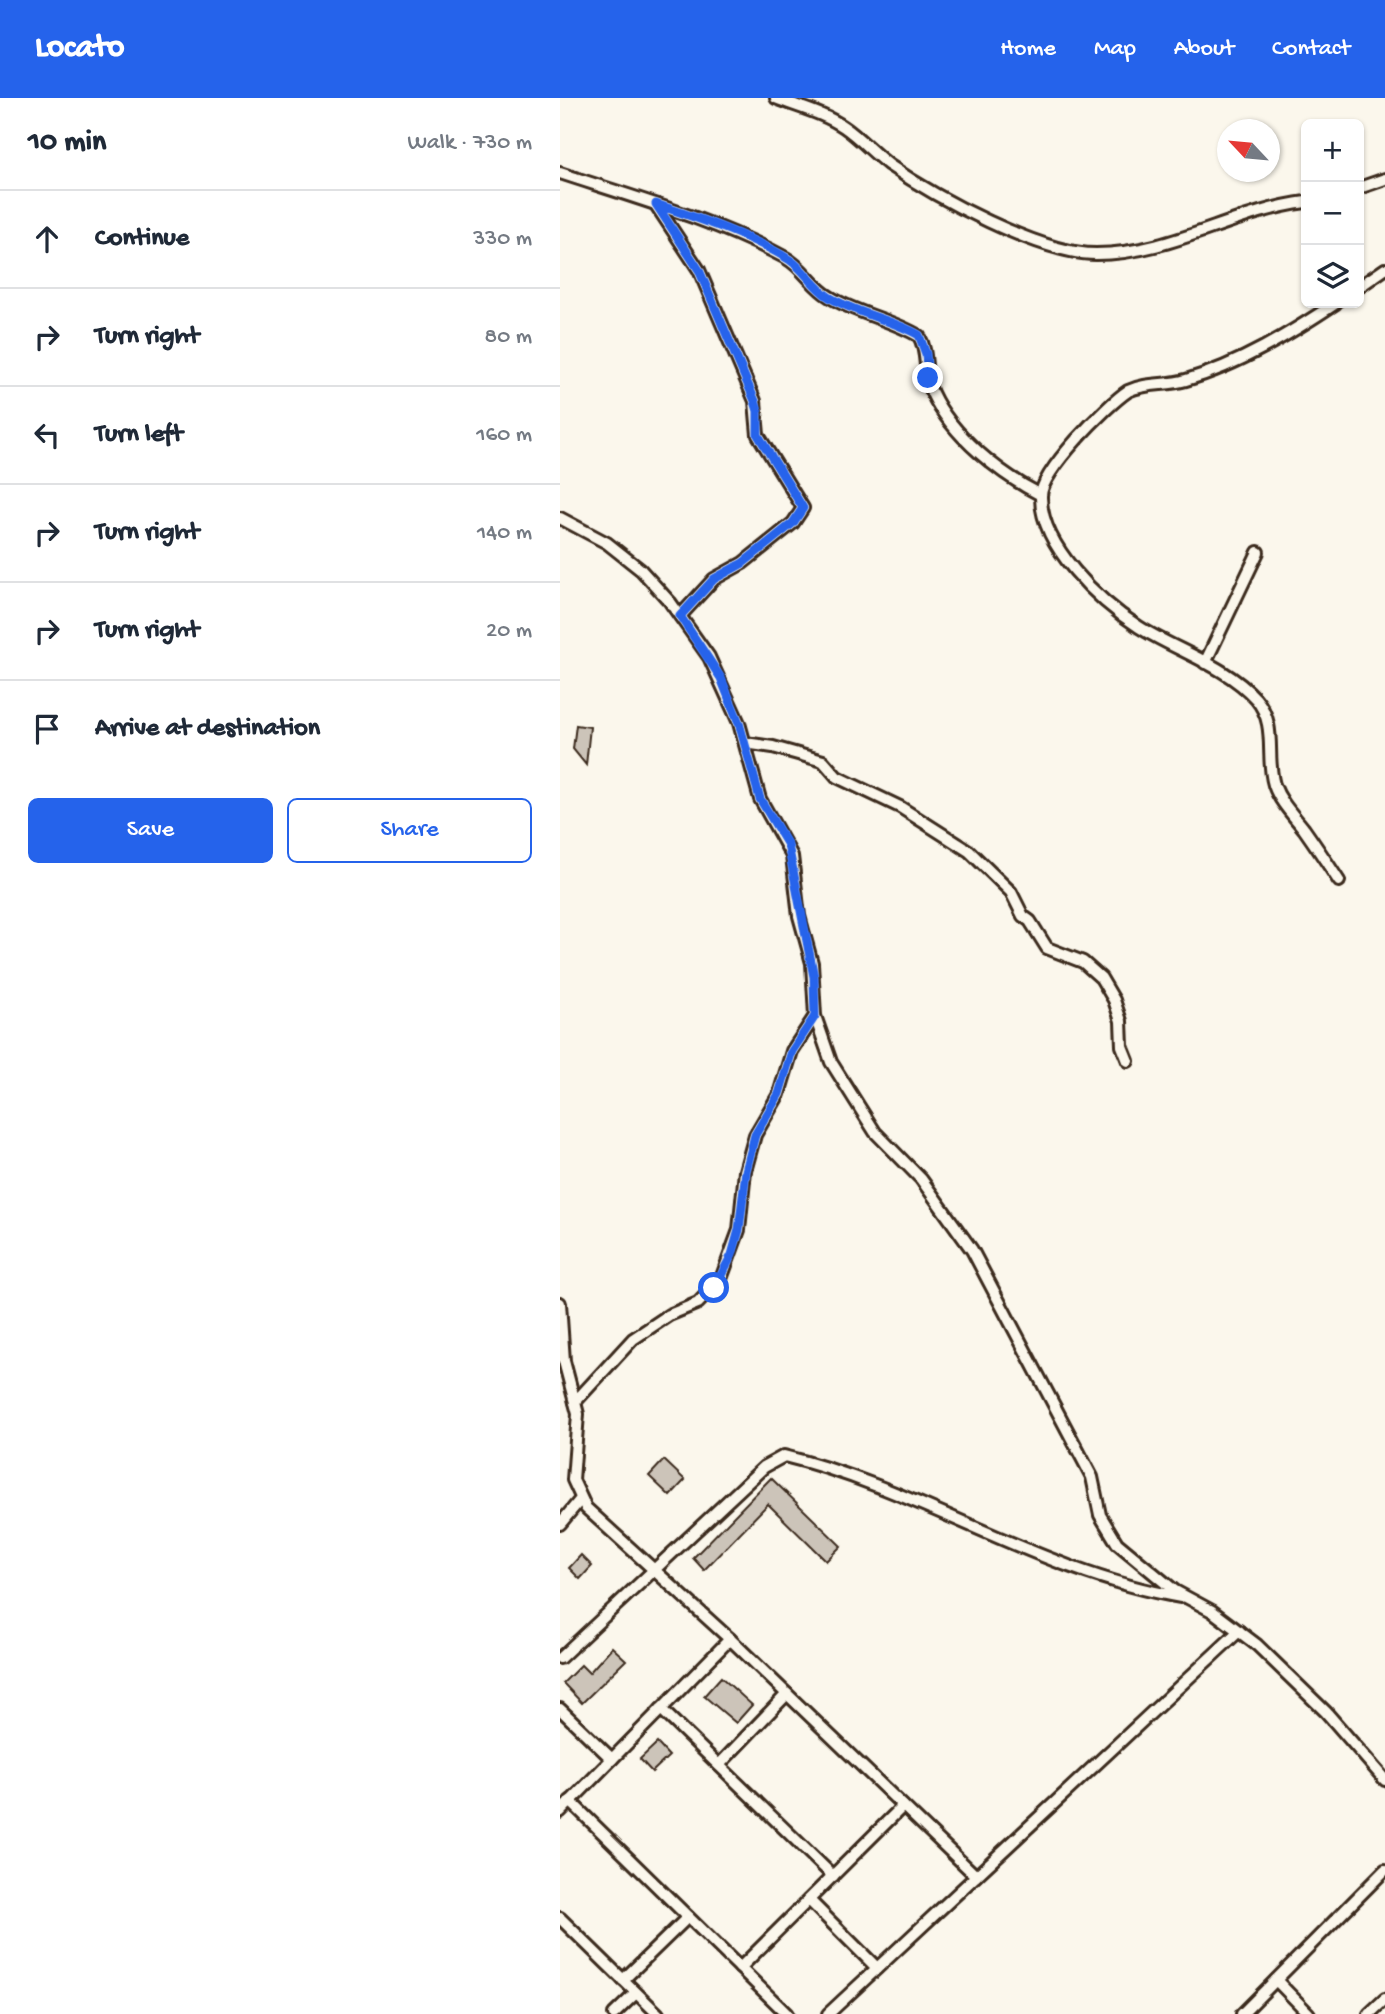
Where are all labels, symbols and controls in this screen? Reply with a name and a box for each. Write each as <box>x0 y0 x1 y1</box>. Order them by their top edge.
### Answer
text: Locato <box>35 30 124 68</box>
text: Home <box>1000 35 1056 64</box>
text: Map <box>1094 35 1136 64</box>
text: About <box>1174 35 1234 64</box>
text: Contact <box>1272 35 1350 64</box>
north arrow <box>1217 119 1280 182</box>
map controls <box>1301 119 1364 308</box>
button: + <box>1301 119 1364 182</box>
text: 10 min <box>28 126 106 161</box>
text: Walk · 730 m <box>408 130 532 157</box>
button: − <box>1301 182 1364 245</box>
icon: ahead <box>28 220 66 258</box>
text: Continue <box>95 224 189 255</box>
text: 330 m <box>473 226 532 253</box>
button: layers <box>1301 245 1364 308</box>
icon: right <box>28 318 66 356</box>
text: Turn right <box>95 322 199 353</box>
text: 80 m <box>485 324 532 351</box>
route end <box>912 362 943 393</box>
icon: left <box>28 416 66 454</box>
text: Turn left <box>95 420 183 451</box>
text: 160 m <box>476 422 532 449</box>
icon: right <box>28 514 66 552</box>
text: Turn right <box>95 518 199 549</box>
text: 140 m <box>477 520 532 547</box>
icon: right <box>28 612 66 650</box>
text: Turn right <box>95 616 199 647</box>
text: 20 m <box>486 618 532 645</box>
icon: arrive <box>28 710 66 748</box>
text: Arrive at destination <box>95 714 320 745</box>
button: Save <box>28 798 273 863</box>
button: Share <box>287 798 532 863</box>
route start <box>698 1272 729 1303</box>

